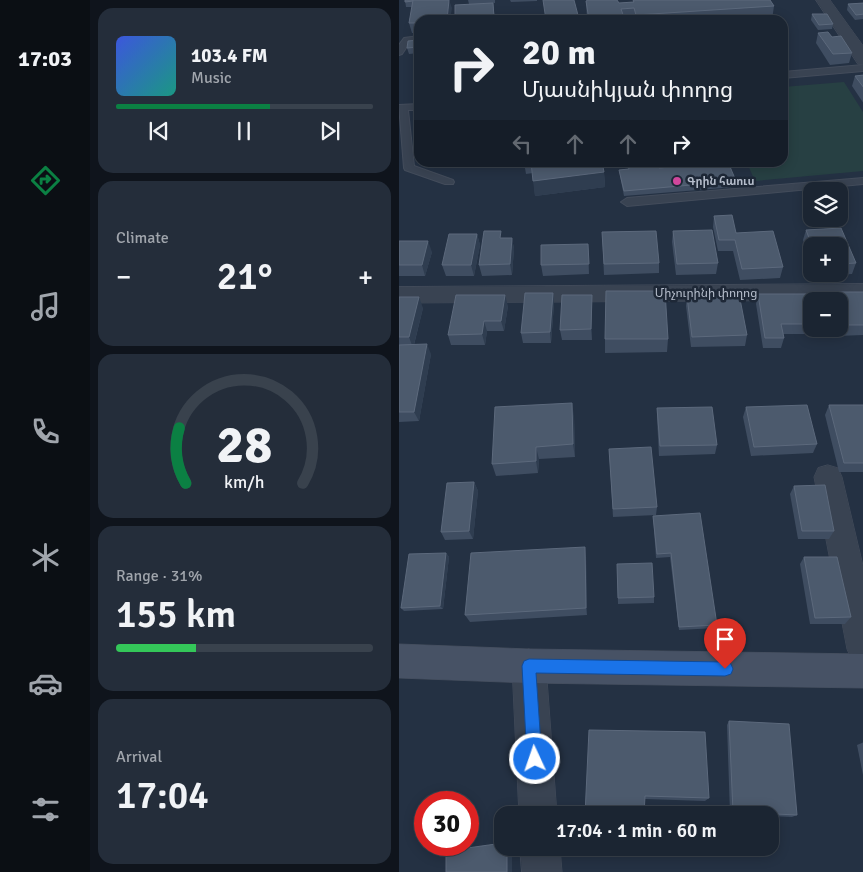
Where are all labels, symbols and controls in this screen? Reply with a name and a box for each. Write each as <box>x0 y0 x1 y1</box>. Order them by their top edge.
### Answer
text: 20 m <box>522 31 596 74</box>
icon: right <box>439 35 504 100</box>
text: 103.4 FM <box>191 44 268 68</box>
text: 17:03 <box>18 45 72 72</box>
text: Music <box>191 68 232 88</box>
text: Մյասնիկյան փողոց <box>522 76 733 103</box>
icon: previous <box>145 117 173 145</box>
icon: pause <box>230 117 258 145</box>
icon: next <box>316 117 344 145</box>
icon: left <box>508 130 536 158</box>
icon: ahead <box>561 130 589 158</box>
icon: ahead <box>614 130 642 158</box>
icon: right <box>667 130 695 158</box>
icon: directions <box>28 163 63 198</box>
marker: Գրին հաուս <box>671 175 683 187</box>
place label: Գրին հաուս <box>687 175 755 188</box>
map controls <box>803 182 848 337</box>
button: layers <box>803 182 848 227</box>
text: Climate <box>116 228 169 248</box>
button: + <box>803 237 848 282</box>
text: 21° <box>217 253 272 300</box>
text: − <box>116 260 131 294</box>
text: + <box>358 260 373 294</box>
street label: Միչուրինի փողոց <box>655 286 757 301</box>
icon: music <box>28 289 63 324</box>
button: − <box>803 292 848 337</box>
text: 28 <box>216 413 273 477</box>
icon: phone <box>28 414 63 449</box>
text: km/h <box>224 471 265 493</box>
icon: climate <box>28 540 63 575</box>
text: Range · 31% <box>116 566 202 586</box>
text: 155 km <box>116 591 236 638</box>
pin <box>704 618 746 669</box>
icon: arrive <box>711 625 739 653</box>
icon: car <box>28 666 63 701</box>
position arrow <box>508 732 560 784</box>
text: Arrival <box>116 747 162 767</box>
text: 17:04 <box>116 772 209 819</box>
speed limit sign: 30 <box>414 791 479 856</box>
icon: filters <box>28 792 63 827</box>
text: 17:04 · 1 min · 60 m <box>556 819 717 843</box>

